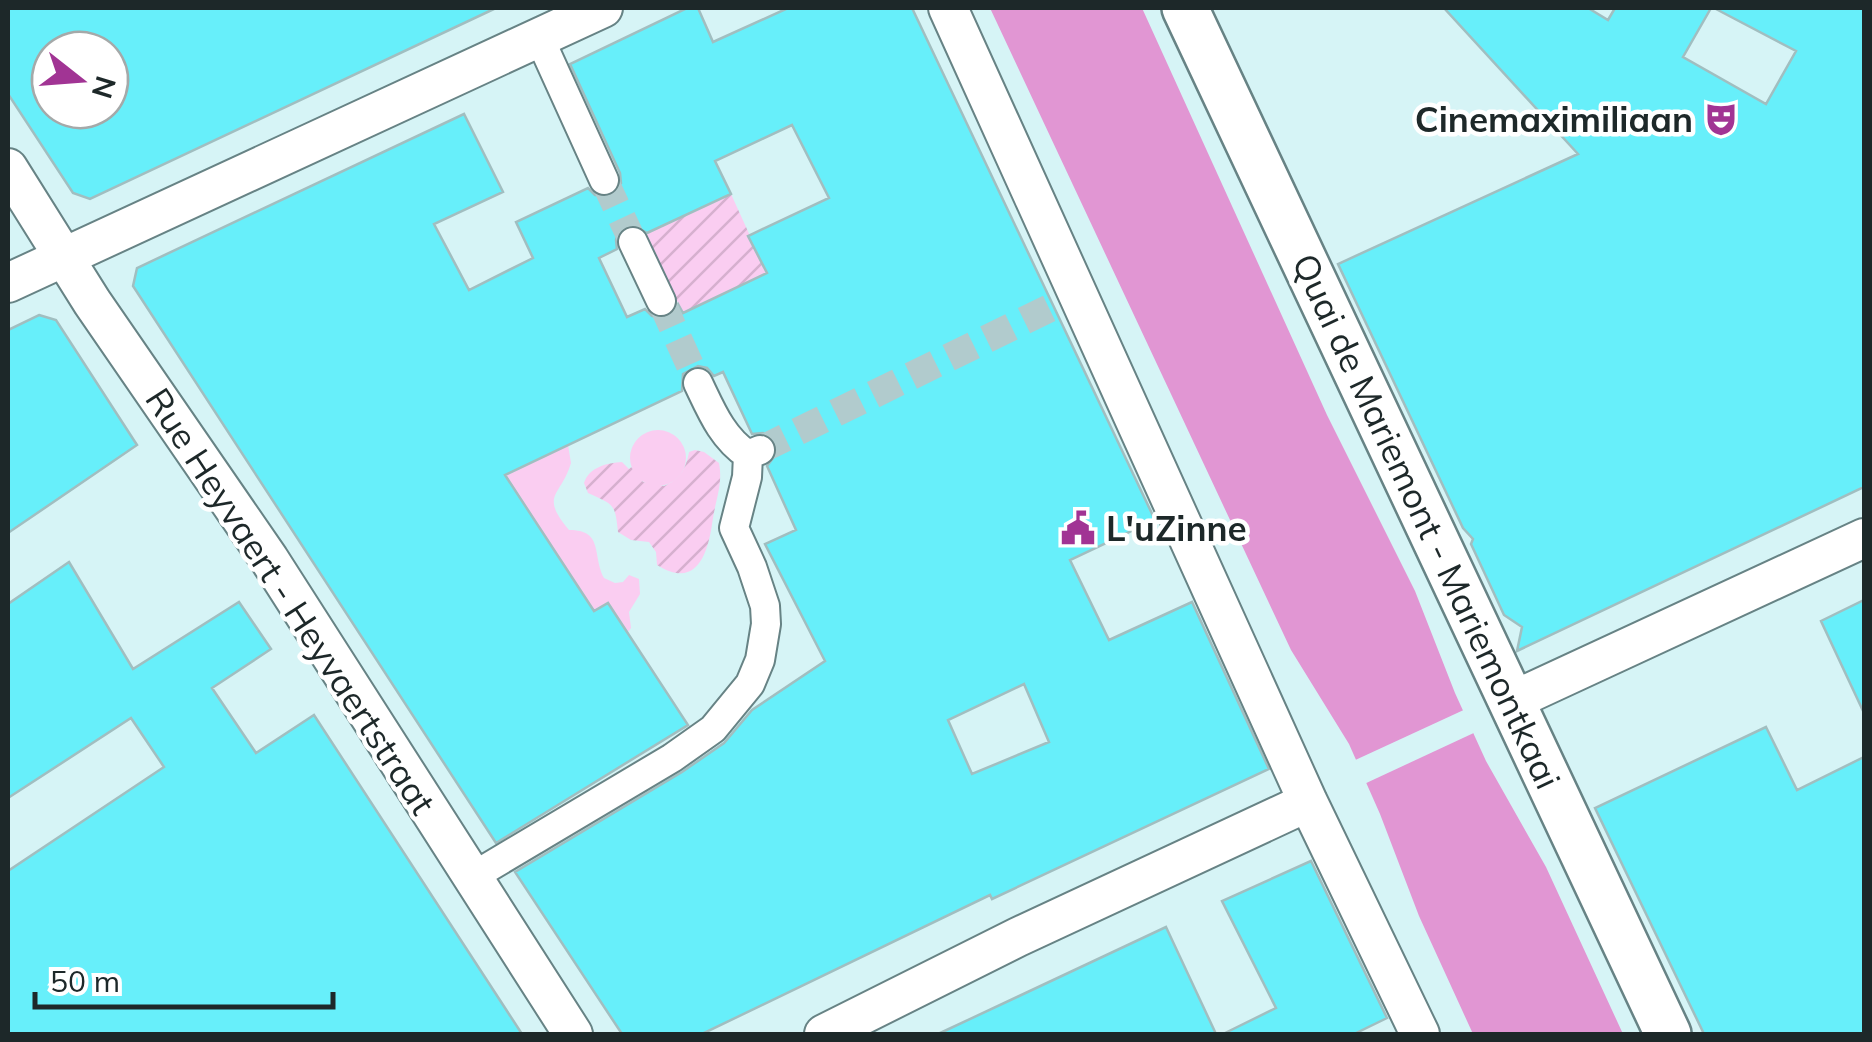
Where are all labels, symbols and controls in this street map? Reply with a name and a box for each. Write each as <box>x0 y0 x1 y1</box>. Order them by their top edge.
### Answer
north arrow <box>30 30 130 130</box>
text: N <box>85 72 124 103</box>
place label: Cinemaximiliaan <box>1415 97 1693 141</box>
theatre icon: Cinemaximiliaan <box>1702 100 1740 138</box>
street label: Quai de Mariemont - Mariemontkaai <box>1283 246 1571 796</box>
street label: Rue Heyvaert - Heyvaertstraat <box>136 380 446 822</box>
place label: L'uZinne <box>1106 506 1247 550</box>
public building icon: L'uZinne <box>1059 509 1097 547</box>
scale bar <box>35 947 332 1009</box>
text: 50 m <box>50 962 120 1000</box>

